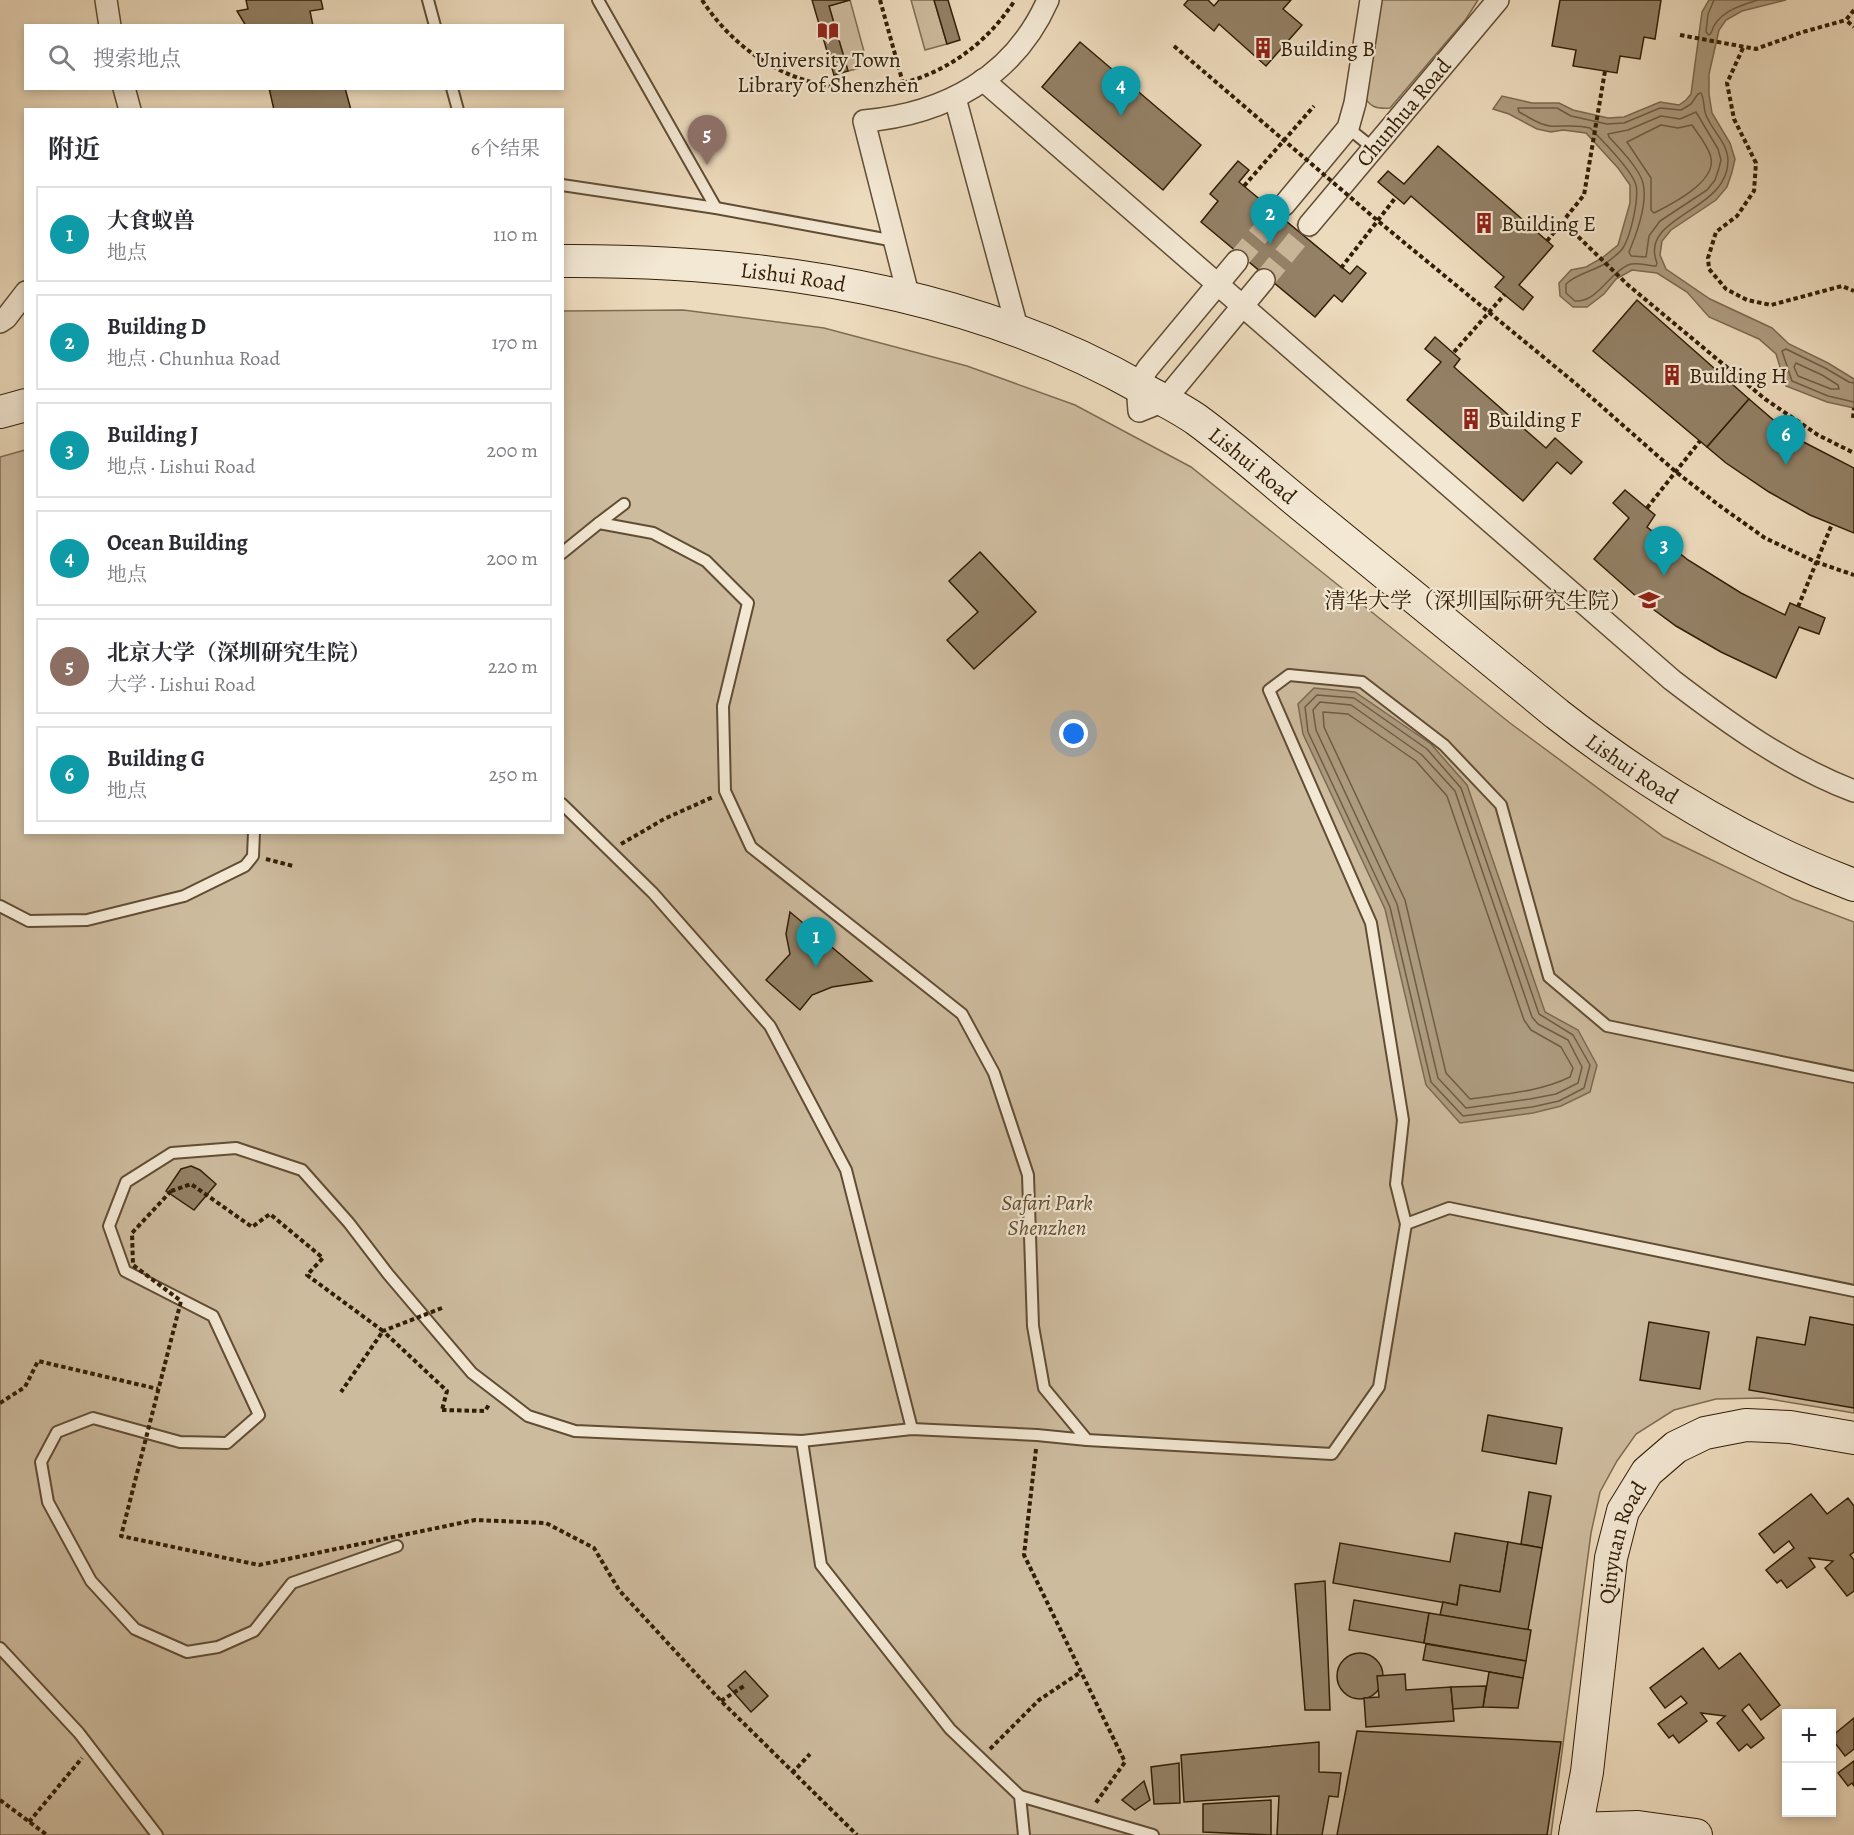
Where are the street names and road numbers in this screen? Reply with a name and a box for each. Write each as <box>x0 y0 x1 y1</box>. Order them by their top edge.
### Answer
street label: Chunhua Road <box>1349 52 1458 173</box>
street label: Lishui Road <box>739 255 848 300</box>
street label: Lishui Road <box>1202 420 1303 511</box>
street label: Lishui Road <box>1579 727 1684 811</box>
street label: Qinyuan Road <box>1592 1476 1654 1606</box>

